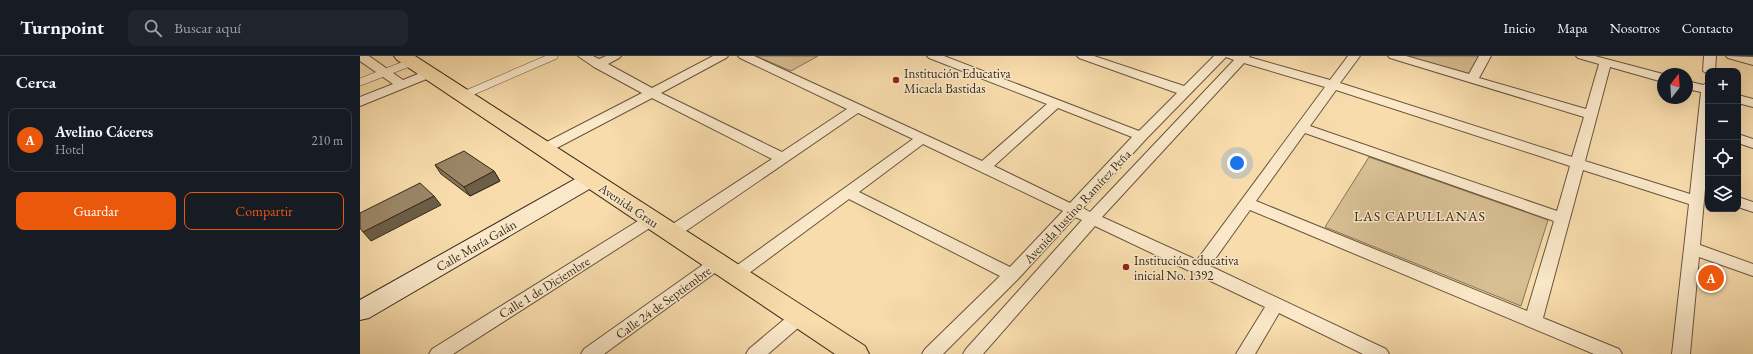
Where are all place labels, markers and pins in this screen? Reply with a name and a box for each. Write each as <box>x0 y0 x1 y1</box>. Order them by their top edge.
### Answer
place label: Institución Educativa Micaela Bastidas <box>904 65 1012 97</box>
marker: Institución Educativa Micaela Bastidas <box>891 75 901 85</box>
place label: Institución educativa inicial No. 1392 <box>1134 252 1239 284</box>
marker: Institución educativa inicial No. 1392 <box>1121 262 1131 272</box>
pin: A <box>1698 263 1724 293</box>

